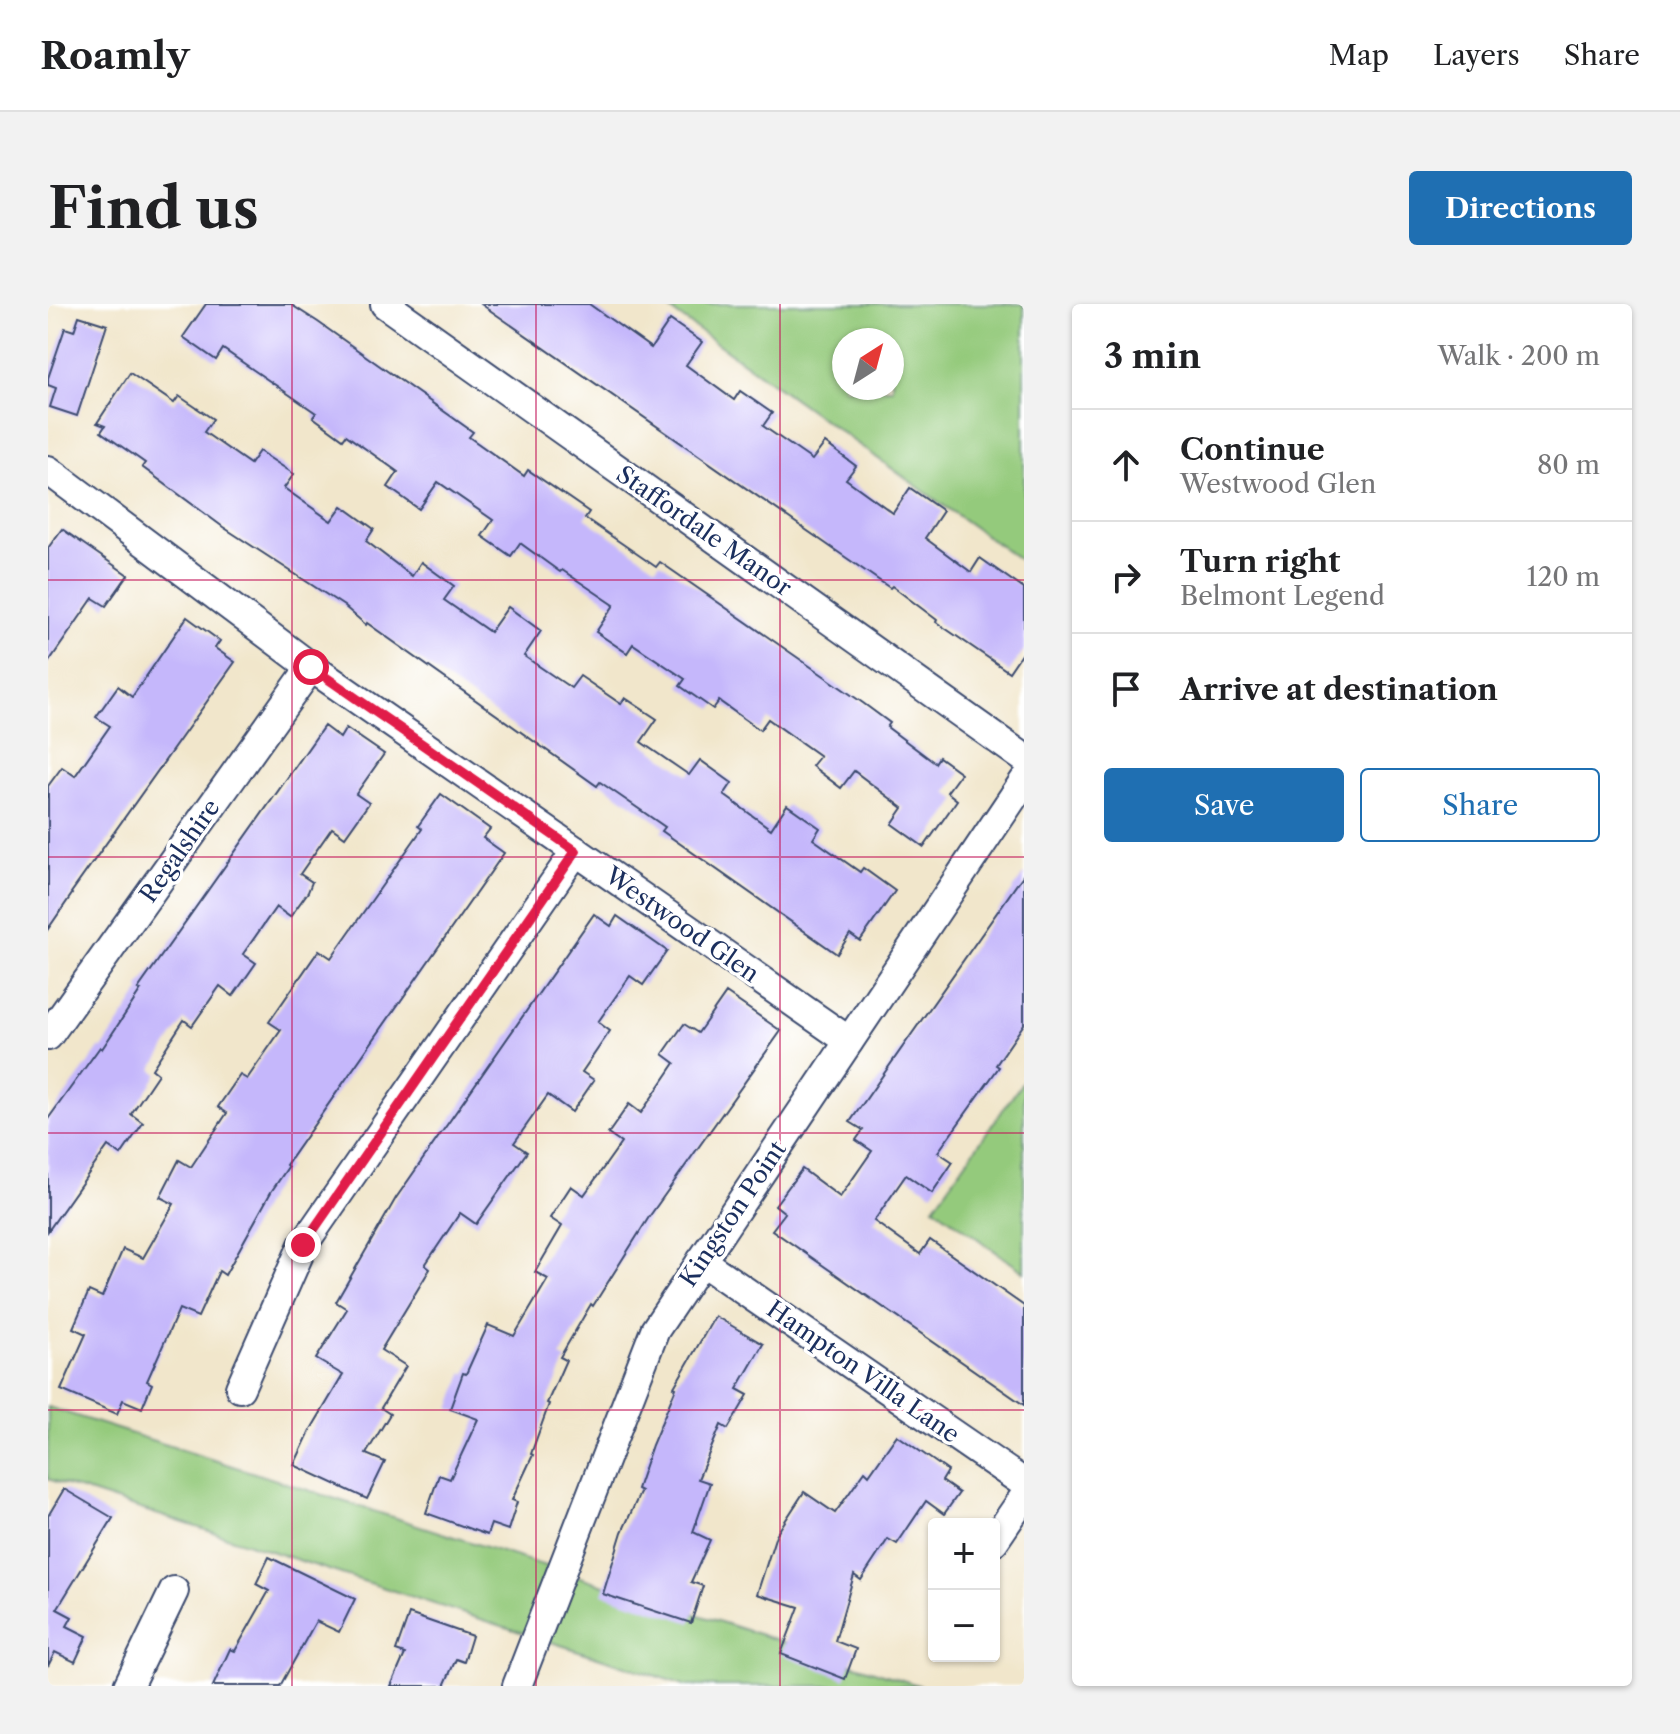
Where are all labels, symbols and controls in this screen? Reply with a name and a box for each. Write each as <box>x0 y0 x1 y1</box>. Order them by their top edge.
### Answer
text: Roamly <box>40 32 189 79</box>
text: Map <box>1329 38 1389 72</box>
text: Layers <box>1433 38 1520 72</box>
text: Share <box>1564 38 1640 72</box>
button: Directions <box>1409 171 1632 245</box>
text: Find us <box>48 174 259 243</box>
north arrow <box>832 328 904 400</box>
text: 3 min <box>1104 335 1201 377</box>
text: Walk · 200 m <box>1438 340 1600 372</box>
text: Continue <box>1180 431 1325 468</box>
icon: ahead <box>1104 443 1148 487</box>
text: 80 m <box>1537 449 1600 481</box>
street label: Staffordale Manor <box>611 459 797 602</box>
text: Westwood Glen <box>1180 468 1376 500</box>
text: Turn right <box>1180 543 1340 580</box>
icon: right <box>1104 555 1148 599</box>
text: 120 m <box>1526 561 1600 593</box>
text: Belmont Legend <box>1180 580 1385 612</box>
route start <box>293 649 329 685</box>
icon: arrive <box>1104 667 1148 711</box>
text: Arrive at destination <box>1180 671 1498 708</box>
button: Save <box>1104 768 1344 842</box>
button: Share <box>1360 768 1600 842</box>
street label: Regalshire <box>134 794 226 908</box>
street label: Westwood Glen <box>599 860 765 988</box>
street label: Kingston Point <box>673 1135 792 1292</box>
route end <box>285 1227 321 1263</box>
street label: Hampton Villa Lane <box>761 1294 965 1449</box>
map controls <box>928 1518 1000 1662</box>
button: + <box>928 1518 1000 1590</box>
button: − <box>928 1590 1000 1662</box>

